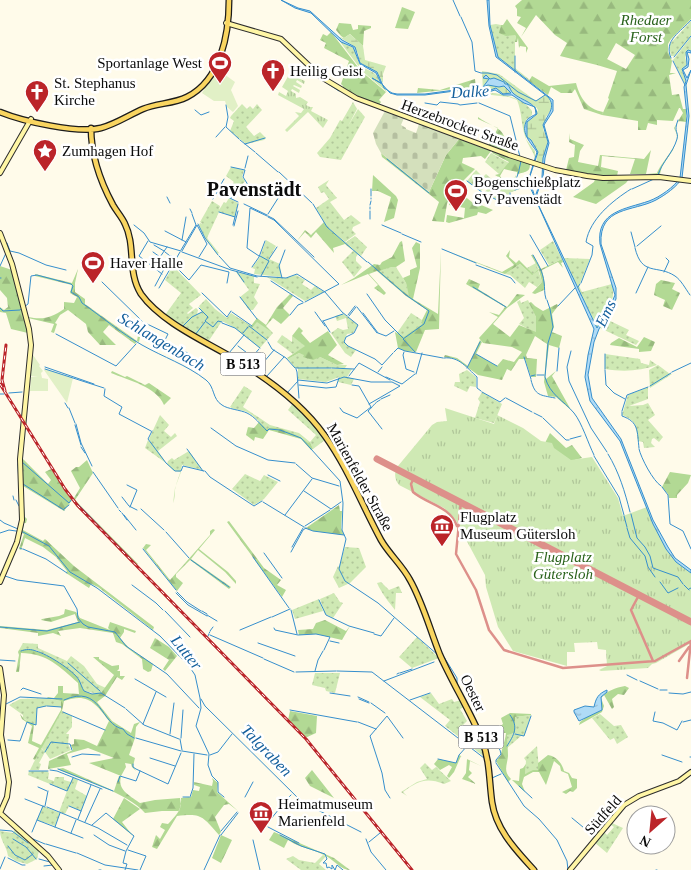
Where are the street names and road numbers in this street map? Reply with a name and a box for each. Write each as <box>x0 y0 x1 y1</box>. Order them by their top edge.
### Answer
street label: Herzebrocker Straße <box>399 96 521 154</box>
road number: B 513 <box>220 352 266 376</box>
street label: Marienfelder Straße <box>324 420 396 534</box>
street label: Oester <box>457 672 489 714</box>
road number: B 513 <box>458 726 504 749</box>
street label: Südfeld <box>581 792 625 838</box>

